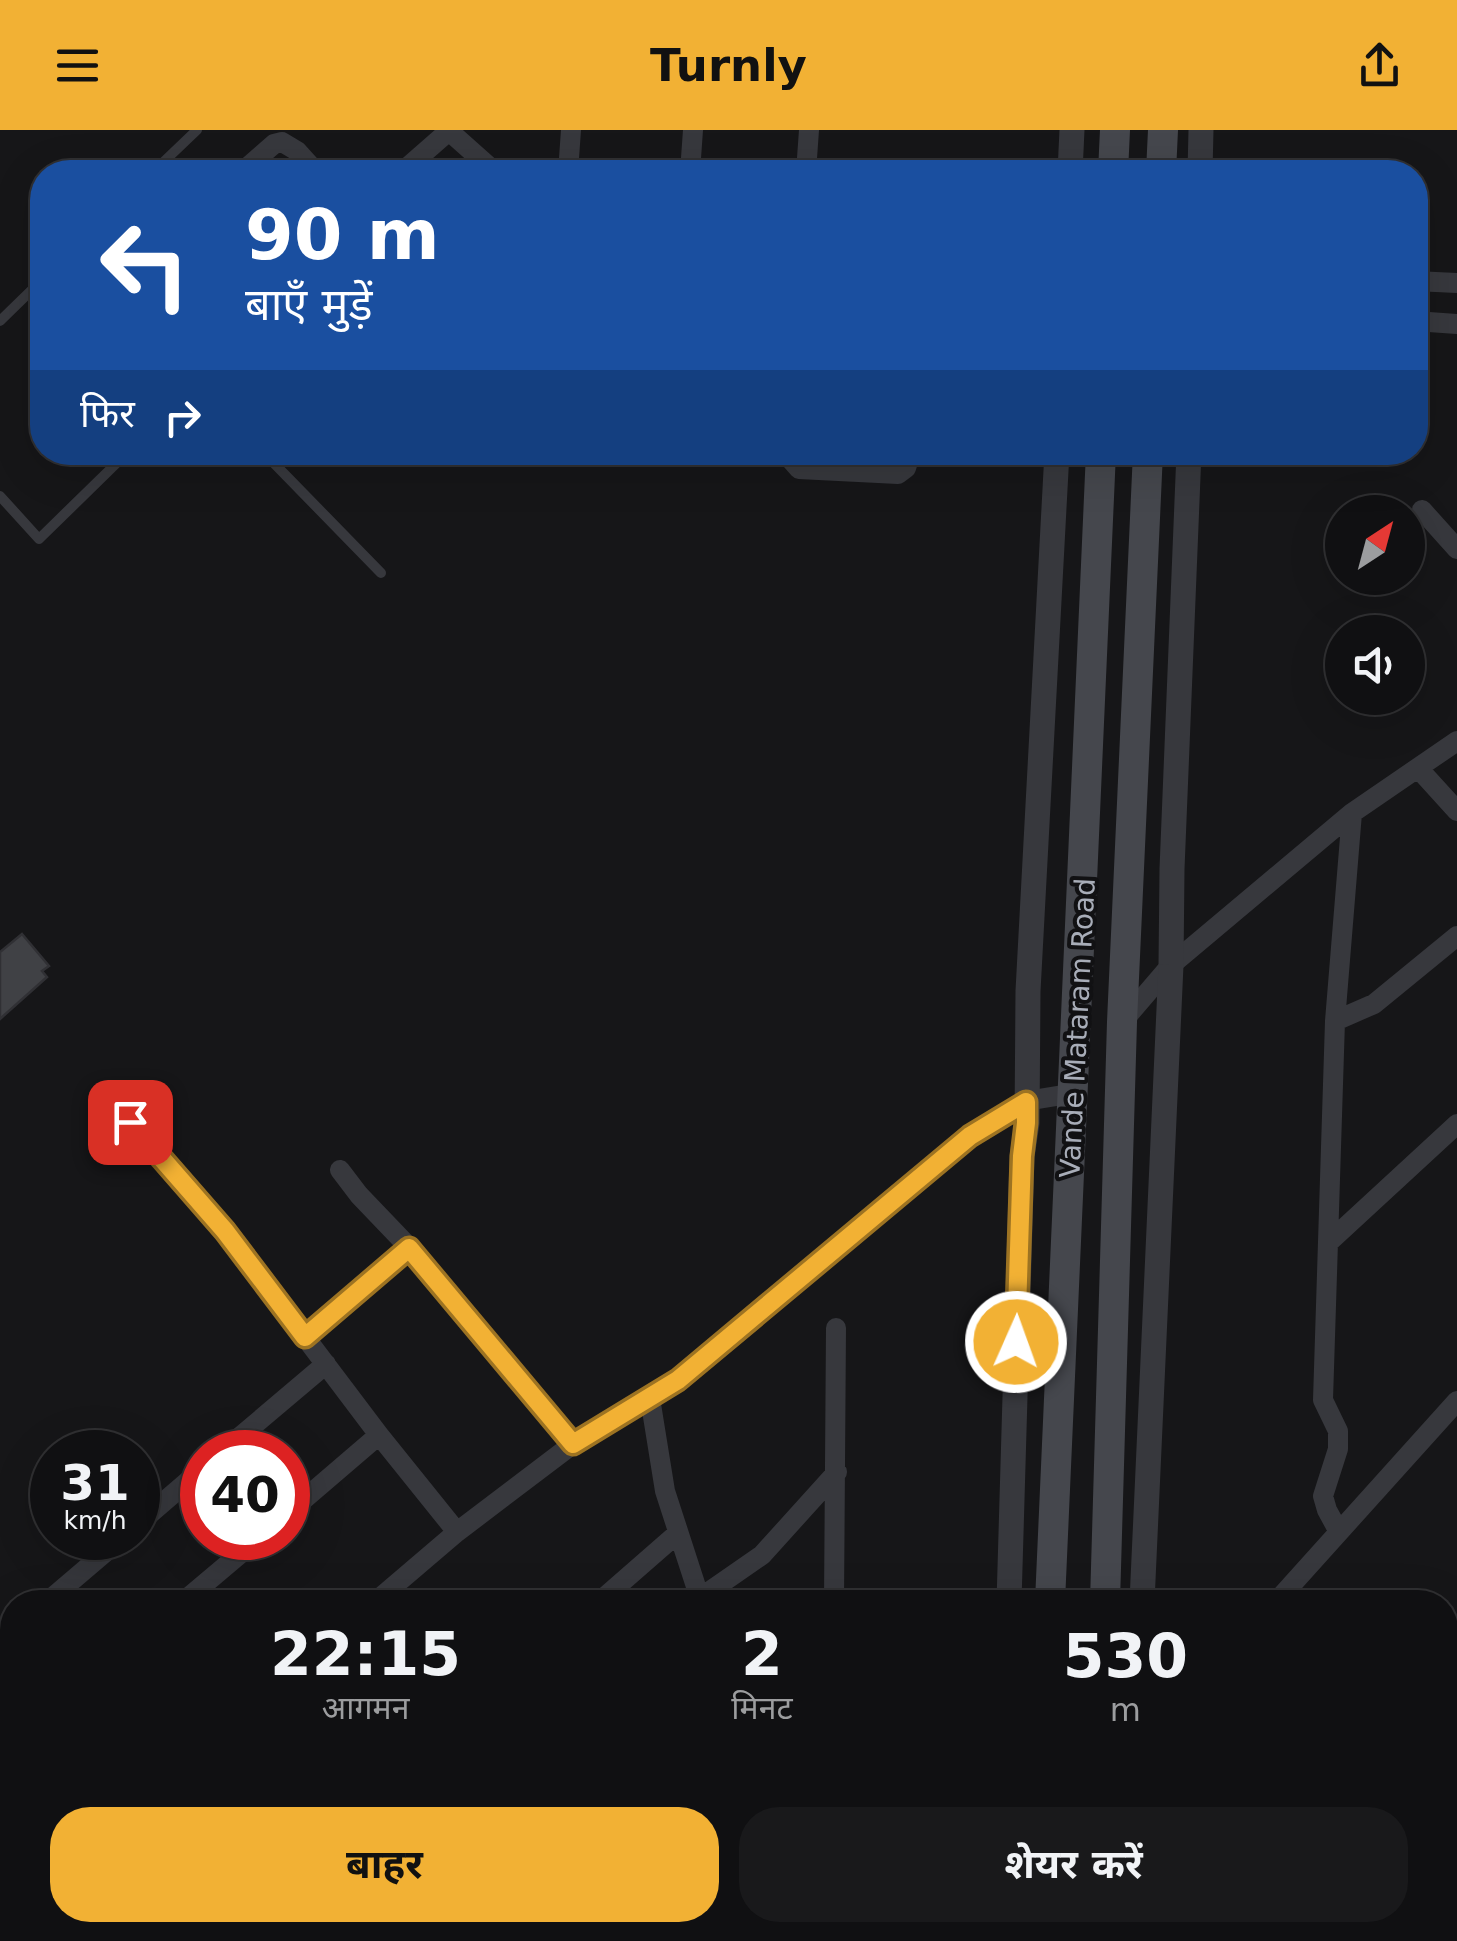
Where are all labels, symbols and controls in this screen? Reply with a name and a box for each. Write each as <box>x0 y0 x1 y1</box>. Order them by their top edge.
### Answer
icon: menu <box>50 38 105 93</box>
icon: share <box>1352 38 1407 93</box>
text: Turnly <box>650 39 807 92</box>
text: 90 m <box>245 194 440 276</box>
icon: left <box>80 200 210 330</box>
text: बाएँ मुड़ें <box>245 278 373 331</box>
icon: right <box>155 390 210 445</box>
text: फिर <box>80 392 135 436</box>
north arrow <box>1325 495 1425 595</box>
map controls <box>1325 495 1425 715</box>
button: sound <box>1325 615 1425 715</box>
street label: Vande Mataram Road <box>1053 877 1102 1179</box>
pin <box>88 1080 173 1165</box>
icon: arrive <box>103 1095 158 1150</box>
position arrow <box>964 1290 1068 1394</box>
speed limit sign: 40 <box>180 1430 310 1560</box>
text: 31 <box>60 1454 130 1512</box>
text: km/h <box>63 1506 127 1535</box>
text: 22:15 <box>270 1619 461 1689</box>
text: 2 <box>741 1619 783 1689</box>
text: 530 <box>1063 1621 1188 1691</box>
text: आगमन <box>322 1689 409 1727</box>
text: मिनट <box>731 1689 793 1727</box>
text: m <box>1110 1691 1141 1729</box>
button: बाहर <box>50 1807 719 1922</box>
button: शेयर करें <box>739 1807 1408 1922</box>

